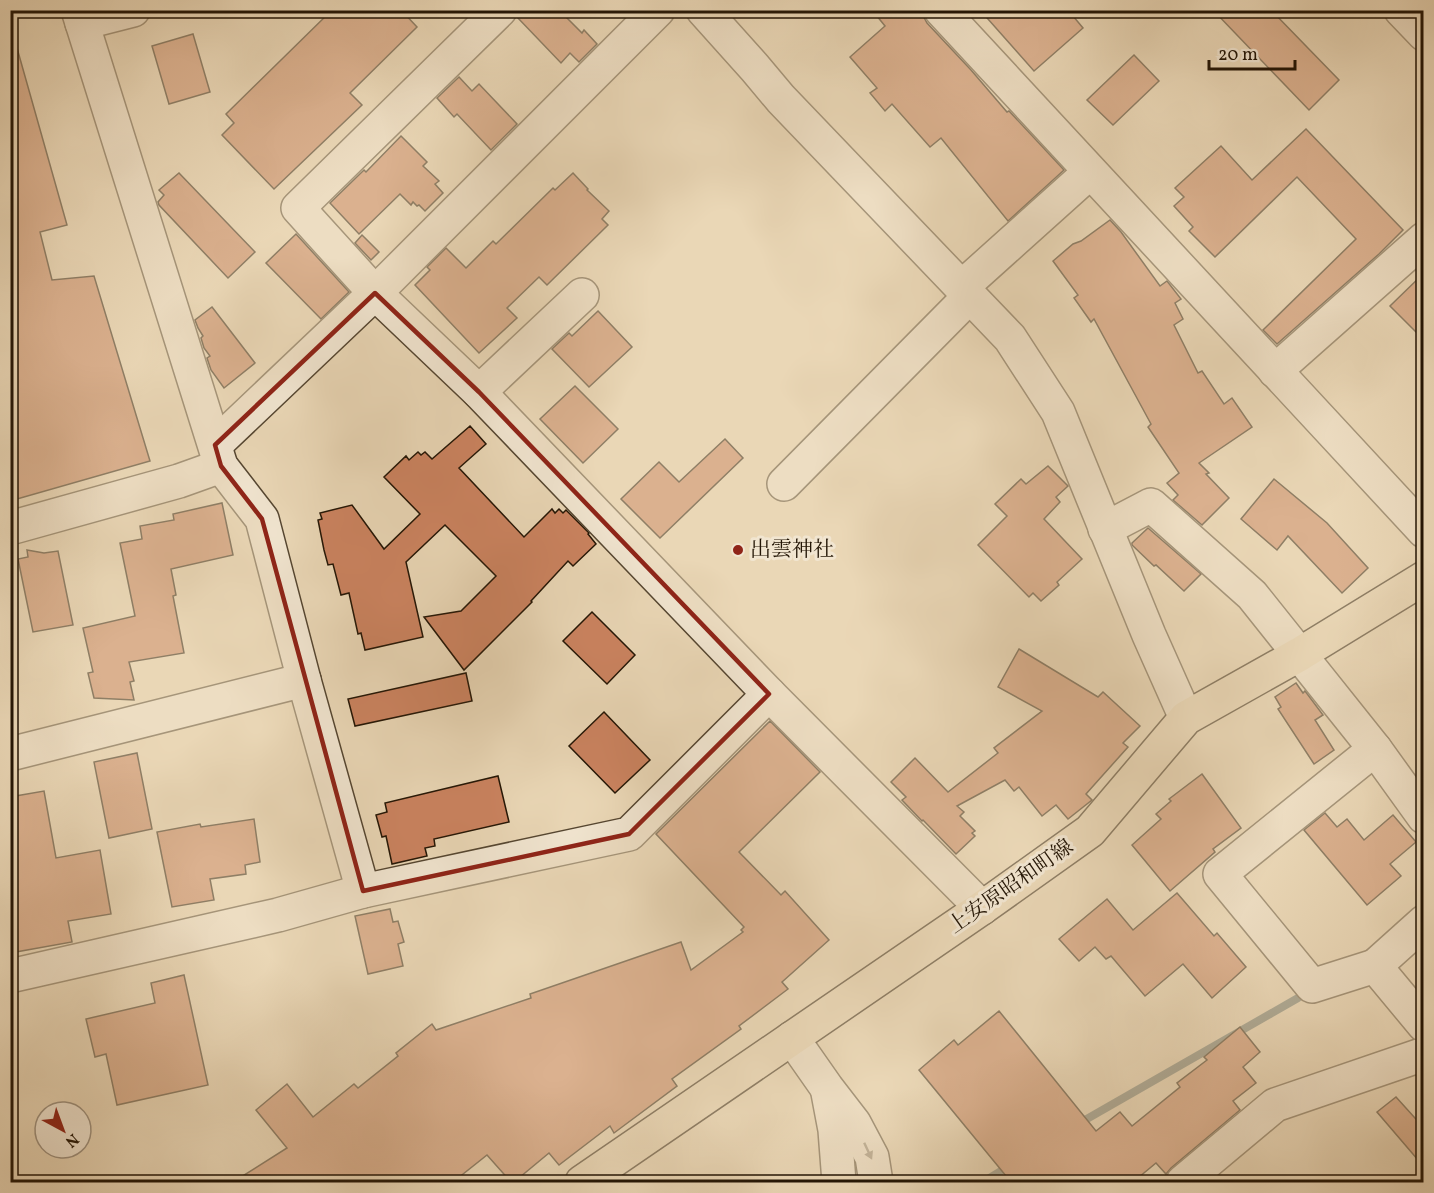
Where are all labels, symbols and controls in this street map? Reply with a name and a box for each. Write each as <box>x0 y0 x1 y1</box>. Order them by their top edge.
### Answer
scale bar <box>1209 33 1294 71</box>
text: 20 m <box>1218 43 1258 68</box>
place label: 出雲神社 <box>750 536 834 565</box>
marker: 出雲神社 <box>731 543 745 557</box>
street label: 上安原昭和町線 <box>942 833 1080 941</box>
north arrow <box>33 1100 93 1160</box>
text: N <box>60 1128 83 1152</box>
one-way arrow <box>863 1142 873 1160</box>

